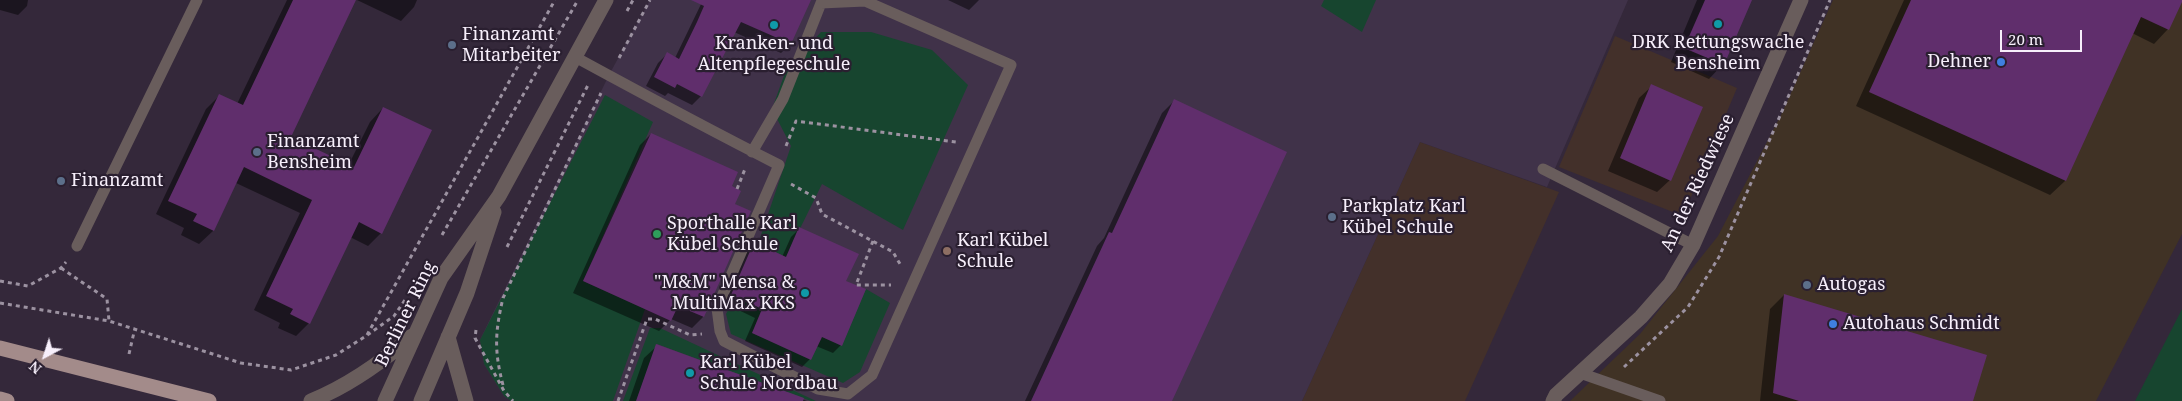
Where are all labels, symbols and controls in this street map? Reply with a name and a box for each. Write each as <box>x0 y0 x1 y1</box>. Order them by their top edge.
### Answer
marker: DRK Rettungswache Bensheim <box>1712 18 1724 30</box>
marker: Kranken- und Altenpflegeschule <box>768 19 780 31</box>
scale bar <box>2002 20 2084 52</box>
place label: Finanzamt Mitarbeiter <box>462 24 560 66</box>
text: 20 m <box>2008 29 2043 49</box>
place label: DRK Rettungswache Bensheim <box>1632 32 1804 74</box>
place label: Kranken- und Altenpflegeschule <box>698 33 850 76</box>
marker: Finanzamt Mitarbeiter <box>446 39 458 51</box>
place label: Dehner <box>1927 51 1991 73</box>
marker: Dehner <box>1995 56 2007 68</box>
street label: An der Riedwiese <box>1657 111 1739 255</box>
place label: Finanzamt Bensheim <box>267 131 359 173</box>
marker: Finanzamt Bensheim <box>251 146 263 158</box>
place label: Finanzamt <box>71 170 163 192</box>
marker: Finanzamt <box>55 175 67 187</box>
place label: Parkplatz Karl Kübel Schule <box>1342 196 1466 238</box>
marker: Parkplatz Karl Kübel Schule <box>1326 211 1338 223</box>
place label: Sporthalle Karl Kübel Schule <box>667 213 797 255</box>
marker: Sporthalle Karl Kübel Schule <box>651 228 663 240</box>
place label: Karl Kübel Schule <box>957 230 1048 272</box>
marker: Karl Kübel Schule <box>941 245 953 257</box>
street label: Berliner Ring <box>371 258 441 370</box>
place label: "M&M" Mensa & MultiMax KKS <box>654 272 795 314</box>
place label: Autogas <box>1817 274 1885 296</box>
marker: Autogas <box>1801 279 1813 291</box>
marker: "M&M" Mensa & MultiMax KKS <box>799 287 811 299</box>
place label: Autohaus Schmidt <box>1843 313 2000 335</box>
marker: Autohaus Schmidt <box>1827 318 1839 330</box>
north arrow <box>20 331 70 381</box>
place label: Karl Kübel Schule Nordbau <box>700 352 838 394</box>
text: N <box>25 357 45 379</box>
marker: Karl Kübel Schule Nordbau <box>684 367 696 379</box>

